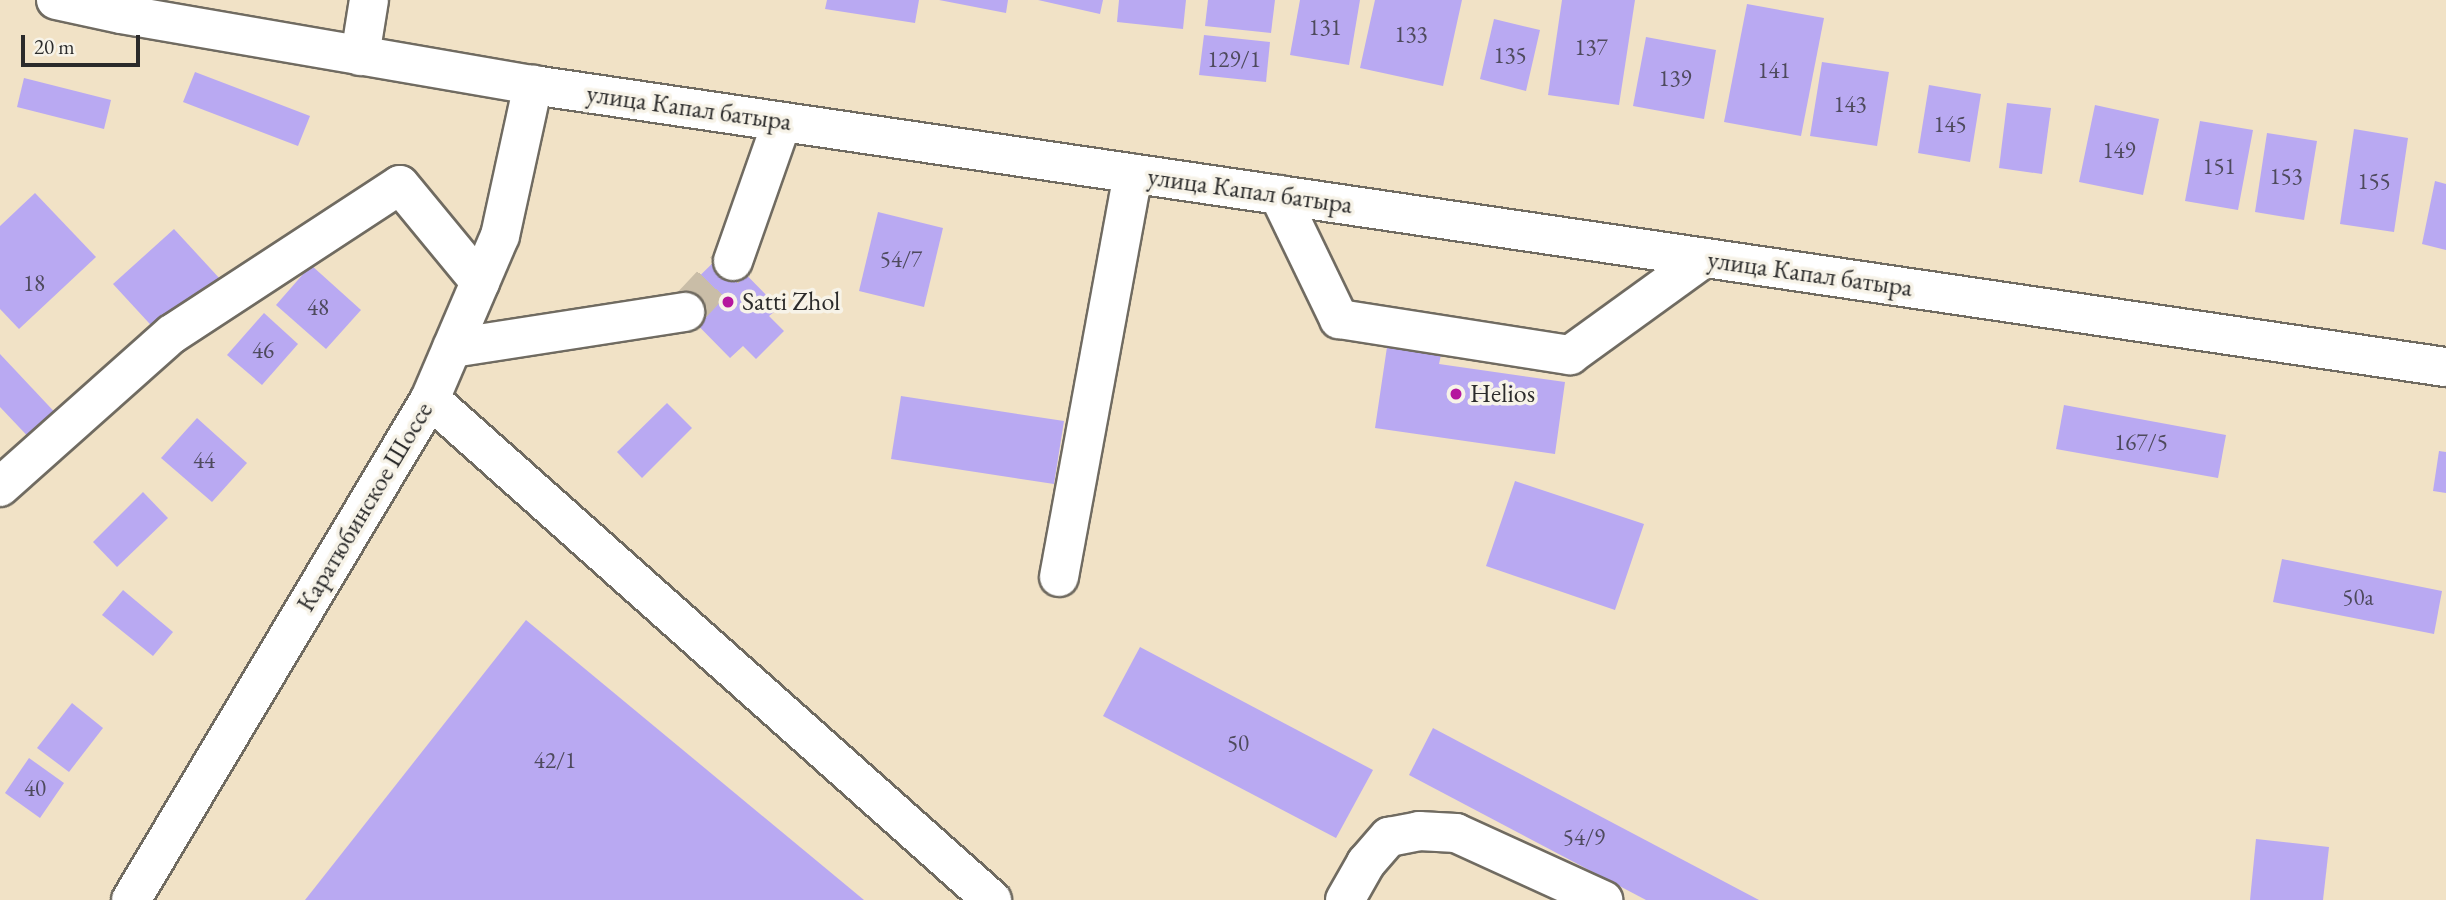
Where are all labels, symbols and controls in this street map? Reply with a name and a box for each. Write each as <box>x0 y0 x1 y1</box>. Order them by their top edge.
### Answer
house number: 131 <box>1308 13 1342 41</box>
house number: 133 <box>1394 20 1428 48</box>
scale bar <box>24 21 144 65</box>
text: 20 m <box>34 33 75 60</box>
house number: 137 <box>1574 33 1608 61</box>
house number: 135 <box>1493 41 1527 69</box>
house number: 129/1 <box>1207 45 1261 73</box>
house number: 141 <box>1757 56 1791 84</box>
house number: 139 <box>1658 64 1692 92</box>
street label: улица Капал батыра <box>584 78 794 138</box>
house number: 143 <box>1833 90 1867 118</box>
house number: 145 <box>1933 110 1967 138</box>
house number: 149 <box>2102 136 2136 164</box>
house number: 151 <box>2202 152 2236 180</box>
street label: улица Капал батыра <box>1145 161 1355 221</box>
house number: 153 <box>2269 162 2303 190</box>
house number: 155 <box>2357 167 2391 195</box>
street label: улица Капал батыра <box>1705 244 1915 304</box>
house number: 54/7 <box>880 245 922 273</box>
house number: 18 <box>23 269 45 297</box>
place label: Satti Zhol <box>742 286 840 318</box>
house number: 48 <box>307 293 329 321</box>
marker: Satti Zhol <box>720 294 736 310</box>
house number: 46 <box>252 336 274 364</box>
place label: Helios <box>1470 378 1535 410</box>
marker: Helios <box>1448 386 1464 402</box>
street label: Каратюбинское Шоссе <box>290 397 440 617</box>
house number: 167/5 <box>2114 428 2168 456</box>
house number: 44 <box>193 446 215 474</box>
house number: 50а <box>2342 583 2374 611</box>
house number: 50 <box>1227 729 1249 757</box>
house number: 42/1 <box>534 746 576 774</box>
house number: 40 <box>24 774 46 802</box>
house number: 54/9 <box>1563 823 1605 851</box>

